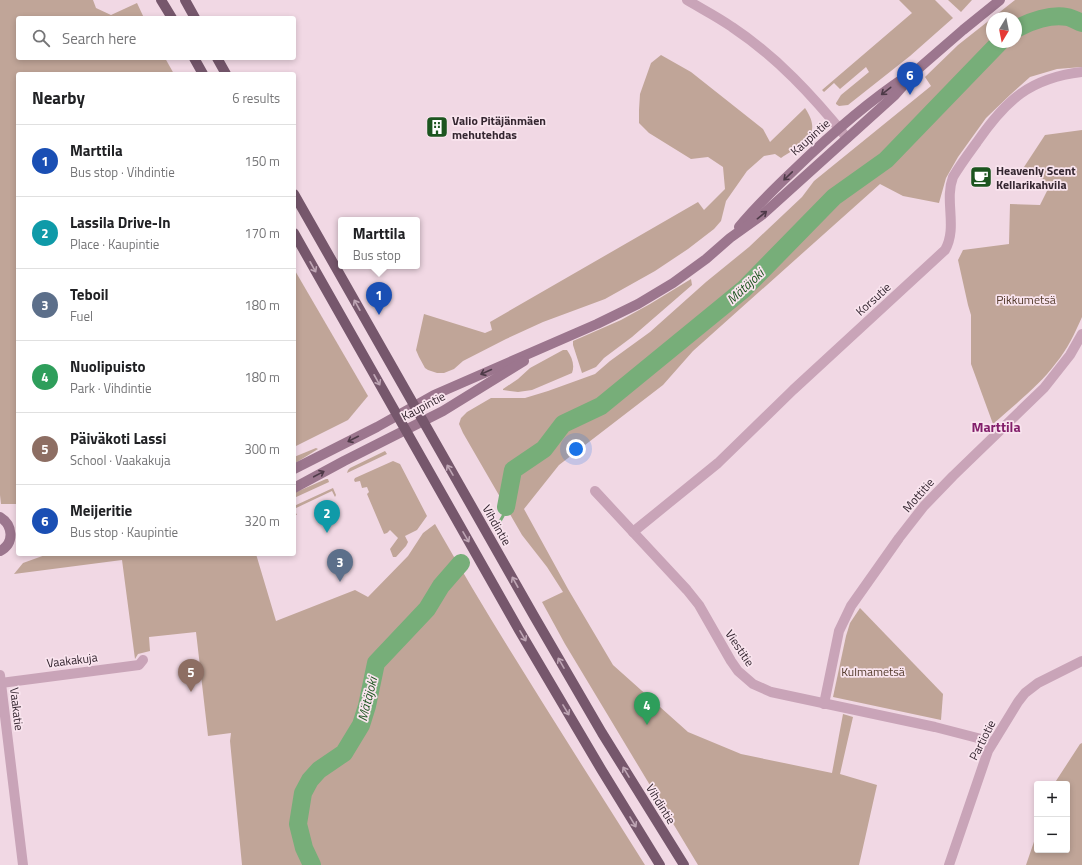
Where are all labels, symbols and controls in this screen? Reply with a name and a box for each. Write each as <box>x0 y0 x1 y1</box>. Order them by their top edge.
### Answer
north arrow <box>986 12 1022 48</box>
search box <box>16 16 296 60</box>
icon: search <box>30 27 52 49</box>
text: Search here <box>62 27 136 50</box>
pin: 6 <box>897 62 923 95</box>
text: Nearby <box>32 85 85 111</box>
one-way arrow <box>881 86 892 95</box>
text: 6 results <box>232 88 280 108</box>
place label: Valio Pitäjänmäen mehutehdas <box>452 111 546 144</box>
building icon: Valio Pitäjänmäen mehutehdas <box>424 114 450 140</box>
street label: Kaupintie <box>786 114 834 160</box>
text: Marttila <box>70 139 123 162</box>
text: 1 <box>41 151 49 171</box>
text: 150 m <box>244 151 280 171</box>
place label: Heavenly Scent Kellarikahvila <box>996 161 1076 194</box>
text: Bus stop · Vihdintie <box>70 162 175 182</box>
cafe icon: Heavenly Scent Kellarikahvila <box>968 164 994 190</box>
one-way arrow <box>783 171 793 180</box>
text: Lassila Drive-In <box>70 211 171 234</box>
one-way arrow <box>756 211 767 219</box>
popup <box>338 217 420 269</box>
text: Marttila <box>353 222 405 245</box>
text: 2 <box>41 223 49 243</box>
text: 170 m <box>244 223 280 243</box>
text: Place · Kaupintie <box>70 234 159 254</box>
text: Bus stop <box>353 245 401 265</box>
one-way arrow <box>310 261 318 273</box>
water label: Mätäjoki <box>722 263 769 309</box>
street label: Korsutie <box>851 278 895 320</box>
pin: 1 <box>366 282 392 315</box>
text: Teboil <box>70 283 109 306</box>
park label: Pikkumetsä <box>996 290 1056 309</box>
text: 3 <box>41 295 49 315</box>
text: 180 m <box>244 295 280 315</box>
one-way arrow <box>353 299 360 311</box>
text: Fuel <box>70 306 93 326</box>
text: Nuolipuisto <box>70 355 145 378</box>
text: 4 <box>41 367 49 387</box>
text: 180 m <box>244 367 280 387</box>
one-way arrow <box>480 369 492 376</box>
one-way arrow <box>374 374 382 386</box>
text: Park · Vihdintie <box>70 378 151 398</box>
street label: Kaupintie <box>398 386 448 426</box>
district label: Marttila <box>971 416 1021 437</box>
text: Päiväkoti Lassi <box>70 427 166 450</box>
one-way arrow <box>347 436 359 443</box>
text: 5 <box>41 439 49 459</box>
text: 300 m <box>244 439 280 459</box>
your location <box>566 439 586 459</box>
text: School · Vaakakuja <box>70 450 170 470</box>
one-way arrow <box>446 464 454 476</box>
one-way arrow <box>313 470 325 478</box>
street label: Mottitie <box>898 474 938 516</box>
text: Meijeritie <box>70 499 132 522</box>
pin: 2 <box>314 500 340 533</box>
street label: Vihdintie <box>478 501 516 549</box>
text: 6 <box>41 511 49 531</box>
text: 320 m <box>244 511 280 531</box>
text: Bus stop · Kaupintie <box>70 522 178 542</box>
one-way arrow <box>463 531 470 543</box>
pin: 3 <box>327 549 353 582</box>
one-way arrow <box>510 577 518 589</box>
street label: Viestitie <box>721 626 759 670</box>
one-way arrow <box>519 630 527 642</box>
street label: Vaakakuja <box>45 647 99 673</box>
one-way arrow <box>557 657 565 669</box>
pin: 5 <box>178 659 204 692</box>
park label: Kulmametsä <box>841 662 905 681</box>
water label: Mätäjoki <box>352 674 382 723</box>
street label: Vaakatie <box>5 686 29 732</box>
pin: 4 <box>634 692 660 725</box>
one-way arrow <box>563 704 571 716</box>
street label: Partiotie <box>964 716 1000 764</box>
one-way arrow <box>622 766 630 778</box>
street label: Vihdintie <box>641 780 681 828</box>
map controls <box>1034 781 1070 853</box>
button: + <box>1034 781 1070 817</box>
one-way arrow <box>629 816 637 827</box>
button: − <box>1034 817 1070 853</box>

